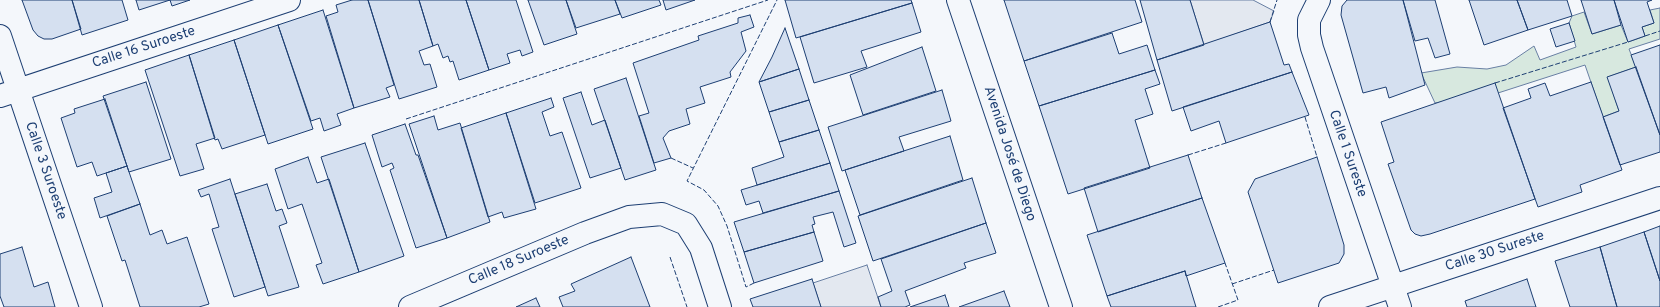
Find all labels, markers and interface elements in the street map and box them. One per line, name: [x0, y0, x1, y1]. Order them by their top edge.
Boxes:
street label: Calle 16 Suroeste: [90, 23, 198, 73]
street label: Avenida José de Diego: [979, 84, 1039, 224]
street label: Calle 1 Sureste: [1324, 108, 1370, 200]
street label: Calle 3 Suroeste: [20, 120, 70, 222]
street label: Calle 30 Sureste: [1443, 228, 1547, 276]
street label: Calle 18 Suroeste: [466, 232, 572, 290]

